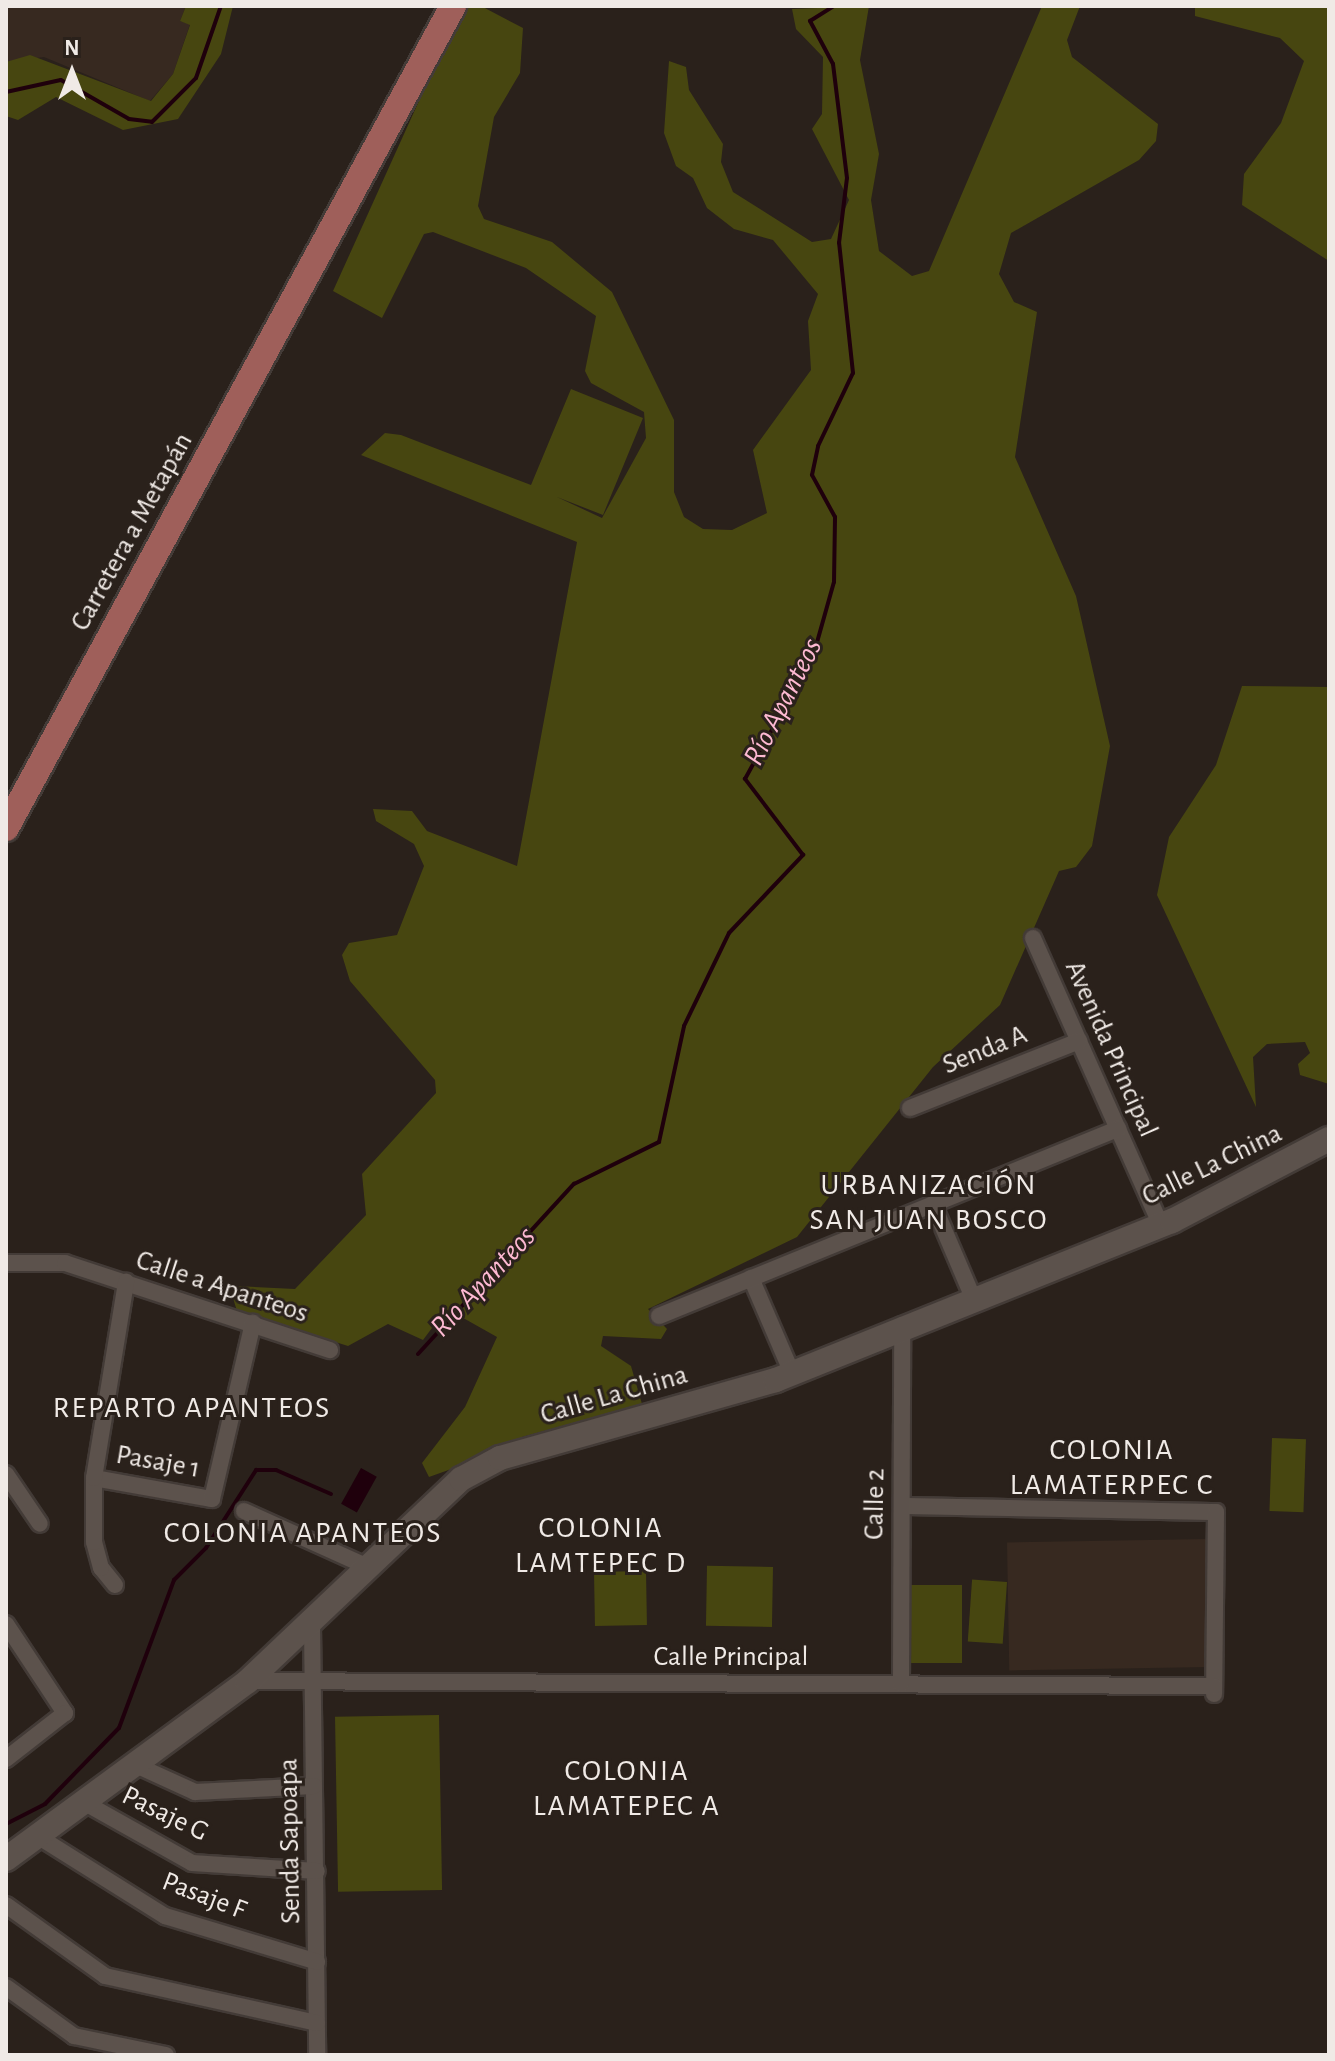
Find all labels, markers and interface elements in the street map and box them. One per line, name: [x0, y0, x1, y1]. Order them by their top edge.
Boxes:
north arrow: [32, 32, 112, 112]
text: N: [64, 37, 80, 59]
street label: Carretera a Metapán: [64, 427, 200, 637]
water label: Río Apanteos: [736, 632, 830, 772]
street label: Avenida Principal: [1057, 956, 1165, 1142]
street label: Senda A: [938, 1018, 1032, 1082]
street label: Calle La China: [1137, 1117, 1287, 1213]
district label: URBANIZACIÓN SAN JUAN BOSCO: [809, 1167, 1049, 1238]
water label: Río Apanteos: [423, 1219, 543, 1345]
street label: Calle a Apanteos: [132, 1243, 312, 1331]
street label: Calle La China: [537, 1358, 691, 1432]
district label: REPARTO APANTEOS: [53, 1390, 331, 1426]
district label: COLONIA LAMATERPEC C: [1010, 1432, 1214, 1502]
street label: Pasaje 1: [113, 1438, 203, 1486]
street label: Calle 2: [858, 1468, 892, 1540]
district label: COLONIA LAMTEPEC D: [515, 1510, 687, 1580]
district label: COLONIA APANTEOS: [164, 1515, 442, 1551]
street label: Calle Principal: [654, 1640, 808, 1674]
district label: COLONIA LAMATEPEC A: [533, 1753, 721, 1824]
street label: Senda Sapoapa: [272, 1758, 308, 1924]
street label: Pasaje G: [116, 1779, 214, 1849]
street label: Pasaje F: [157, 1865, 251, 1927]

